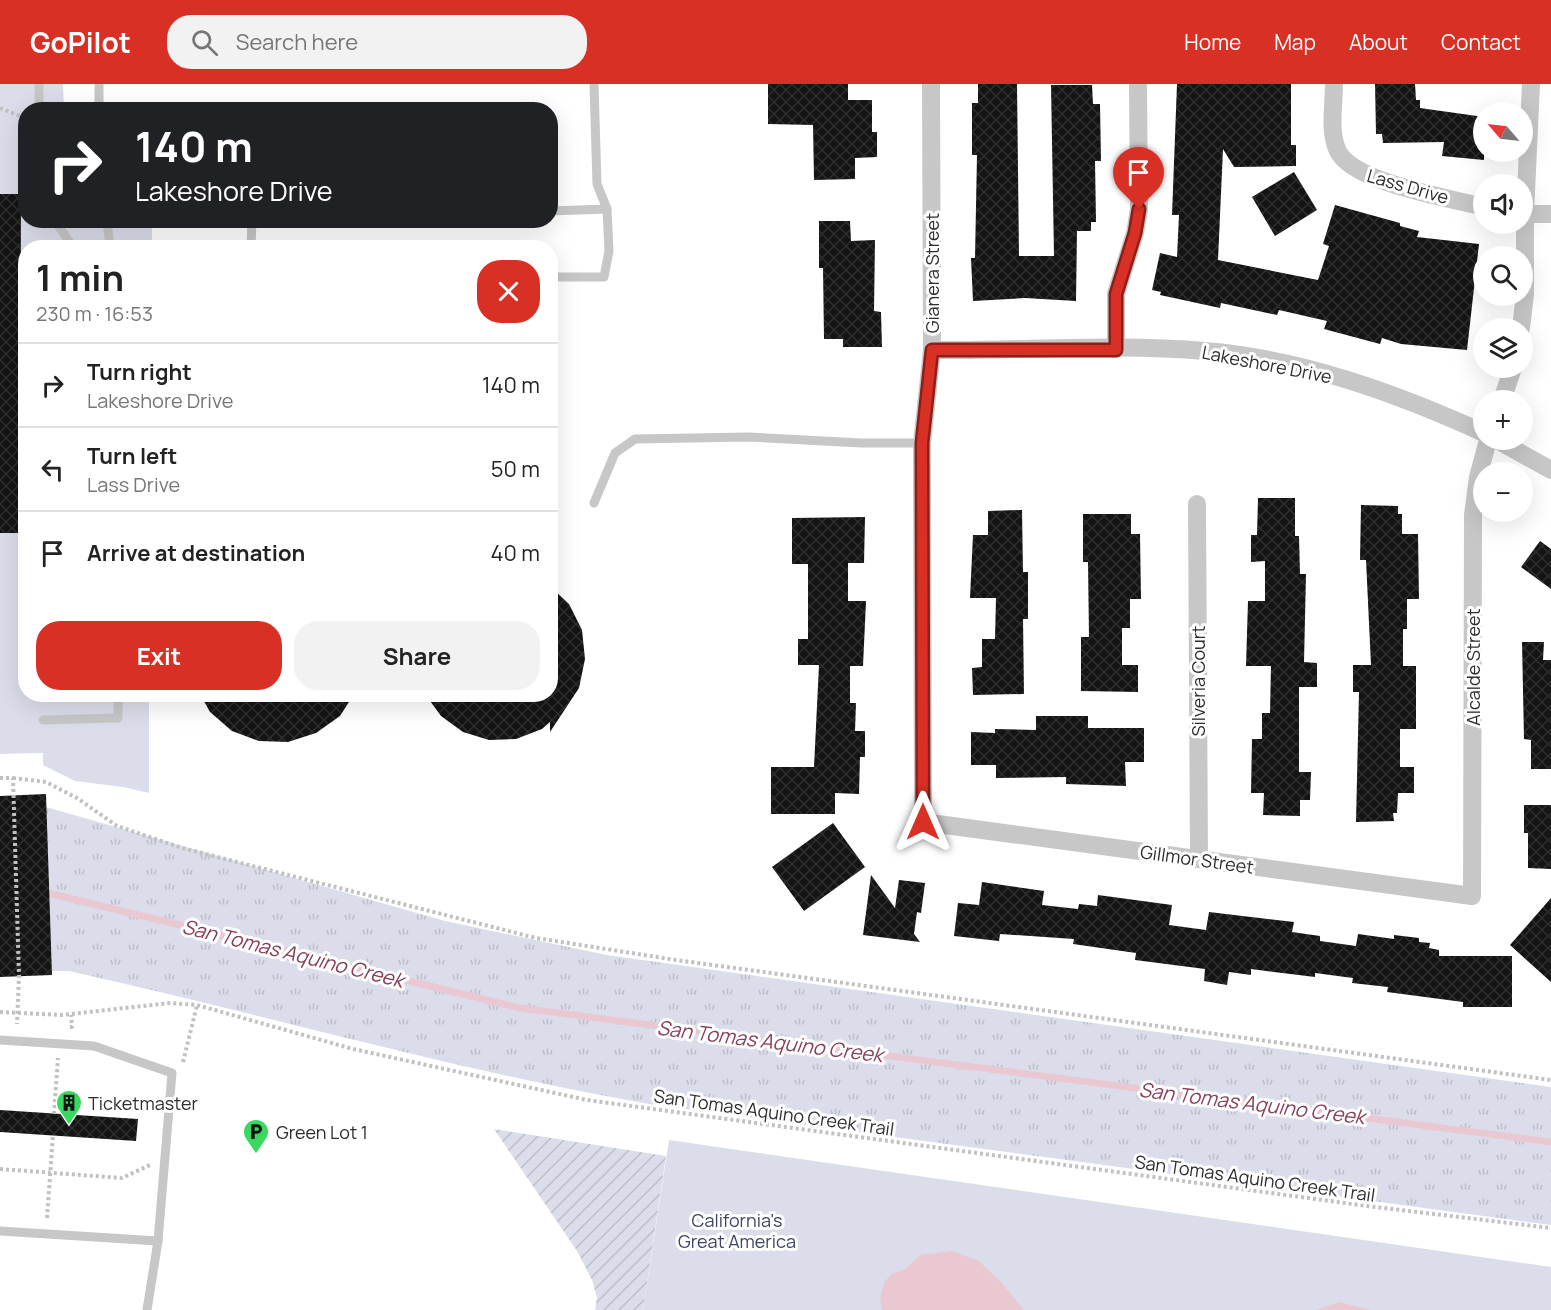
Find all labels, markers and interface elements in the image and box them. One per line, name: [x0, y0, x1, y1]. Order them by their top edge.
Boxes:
search box: [167, 15, 587, 69]
text: GoPilot: [30, 23, 131, 61]
icon: search: [188, 26, 221, 59]
text: Search here: [236, 27, 358, 57]
text: Home: [1184, 28, 1241, 56]
text: Map: [1274, 28, 1316, 56]
text: About: [1349, 28, 1408, 56]
text: Contact: [1441, 28, 1521, 56]
north arrow: [1473, 102, 1533, 162]
map controls: [1473, 102, 1533, 522]
text: 140 m: [135, 117, 253, 175]
icon: right: [36, 126, 114, 204]
pin: [1113, 147, 1164, 209]
icon: arrive: [1122, 156, 1155, 189]
street label: Lass Drive: [1364, 163, 1452, 209]
text: Lakeshore Drive: [135, 172, 333, 209]
button: sound: [1473, 174, 1533, 234]
street label: Gianera Street: [920, 213, 944, 333]
button: search: [1473, 246, 1533, 306]
text: 1 min: [36, 253, 124, 302]
button: close: [477, 260, 540, 323]
text: 230 m · 16:53: [36, 300, 153, 327]
button: layers: [1473, 318, 1533, 378]
street label: Lakeshore Drive: [1200, 340, 1334, 388]
text: Turn right: [87, 357, 192, 387]
icon: right: [36, 369, 69, 402]
text: 140 m: [482, 370, 540, 400]
text: Lakeshore Drive: [87, 387, 233, 414]
button: +: [1473, 390, 1533, 450]
text: Turn left: [87, 441, 177, 471]
icon: left: [36, 453, 69, 486]
text: 50 m: [491, 454, 540, 484]
button: −: [1473, 462, 1533, 522]
text: Lass Drive: [87, 471, 180, 498]
icon: arrive: [36, 537, 69, 570]
text: Arrive at destination: [87, 538, 305, 568]
text: 40 m: [491, 538, 540, 568]
street label: Alcalde Street: [1461, 608, 1485, 726]
button: Exit: [36, 621, 282, 690]
button: Share: [294, 621, 540, 690]
street label: Silveria Court: [1186, 625, 1210, 737]
position arrow: [891, 790, 955, 854]
street label: Gillmor Street: [1139, 839, 1255, 879]
water label: San Tomas Aquino Creek: [179, 912, 410, 994]
water label: San Tomas Aquino Creek: [656, 1014, 888, 1069]
water label: San Tomas Aquino Creek: [1138, 1076, 1370, 1131]
street label: San Tomas Aquino Creek Trail: [652, 1083, 896, 1141]
building icon: Ticketmaster: [54, 1088, 84, 1126]
place label: Ticketmaster: [88, 1091, 198, 1115]
parking icon: Green Lot 1: [241, 1117, 271, 1155]
place label: Green Lot 1: [276, 1120, 368, 1144]
street label: San Tomas Aquino Creek Trail: [1133, 1149, 1377, 1207]
park label: California's Great America: [678, 1208, 796, 1253]

